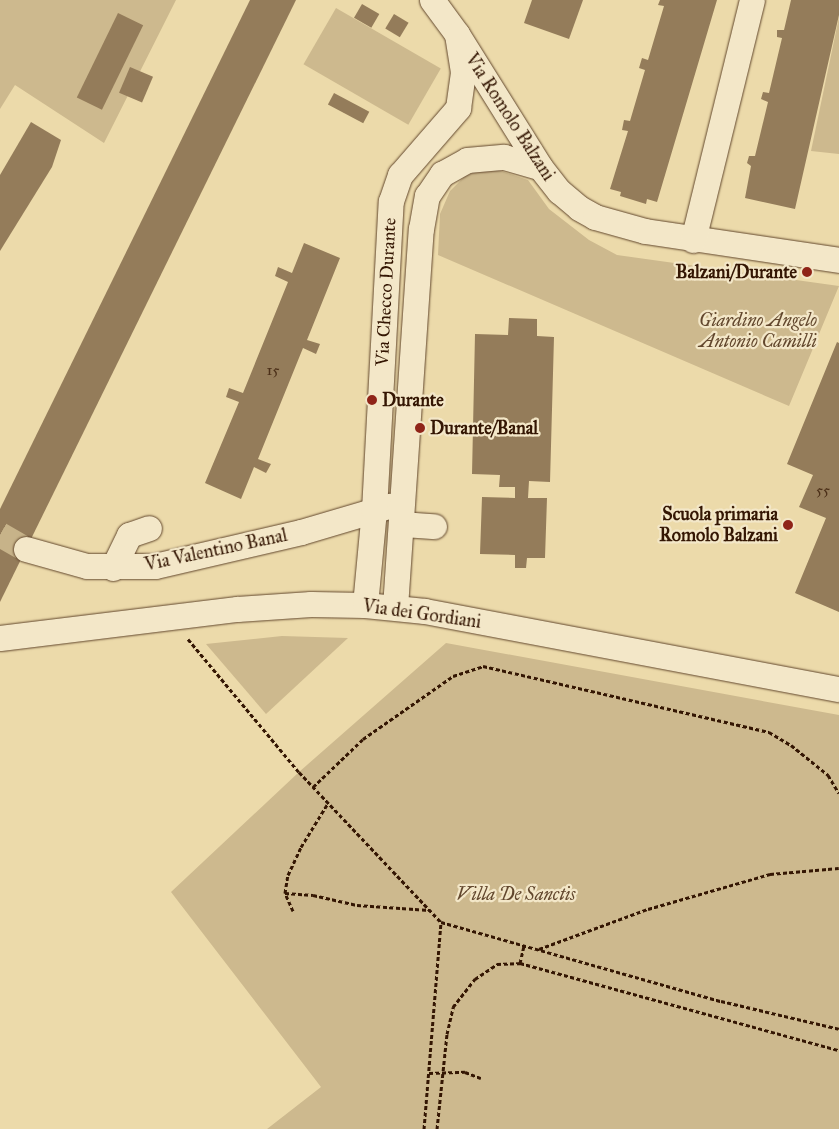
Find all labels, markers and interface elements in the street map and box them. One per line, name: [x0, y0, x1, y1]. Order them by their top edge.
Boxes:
street label: Via Romolo Balzani: [461, 49, 559, 185]
street label: Via Checco Durante: [371, 217, 401, 367]
place label: Balzani/Durante: [676, 261, 797, 283]
marker: Balzani/Durante: [801, 266, 813, 278]
park label: Giardino Angelo Antonio Camilli: [699, 310, 817, 352]
house number: 15: [267, 362, 279, 380]
place label: Durante: [382, 389, 444, 411]
marker: Durante: [366, 394, 378, 406]
place label: Durante/Banal: [430, 417, 538, 439]
marker: Durante/Banal: [414, 422, 426, 434]
house number: 55: [816, 482, 830, 500]
place label: Scuola primaria Romolo Balzani: [659, 504, 778, 546]
marker: Scuola primaria Romolo Balzani: [782, 519, 794, 531]
street label: Via Valentino Banal: [143, 524, 289, 576]
street label: Via dei Gordiani: [361, 595, 483, 633]
park label: Villa De Sanctis: [457, 883, 575, 905]

